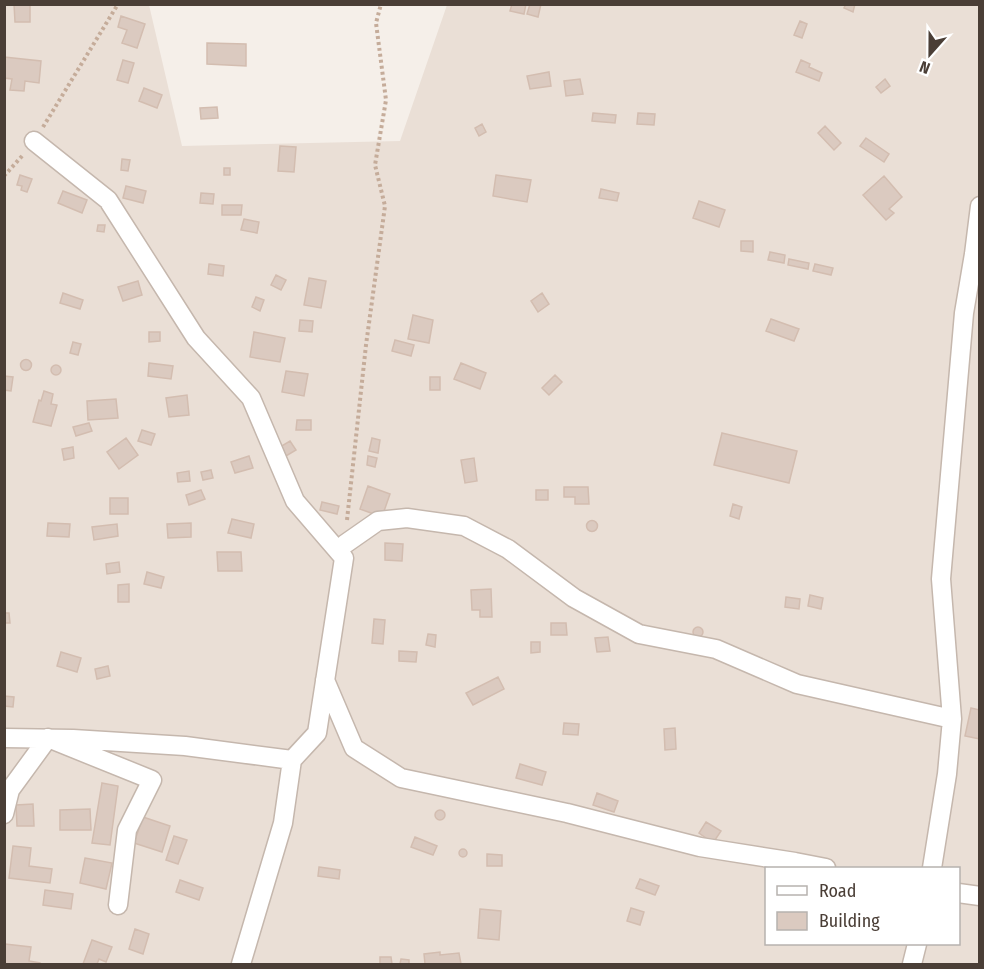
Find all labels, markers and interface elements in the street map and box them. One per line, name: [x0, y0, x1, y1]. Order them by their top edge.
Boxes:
north arrow: [900, 24, 960, 84]
text: N: [917, 57, 933, 78]
legend: [765, 867, 960, 945]
text: Road: [819, 880, 856, 902]
text: Building: [819, 910, 880, 932]

